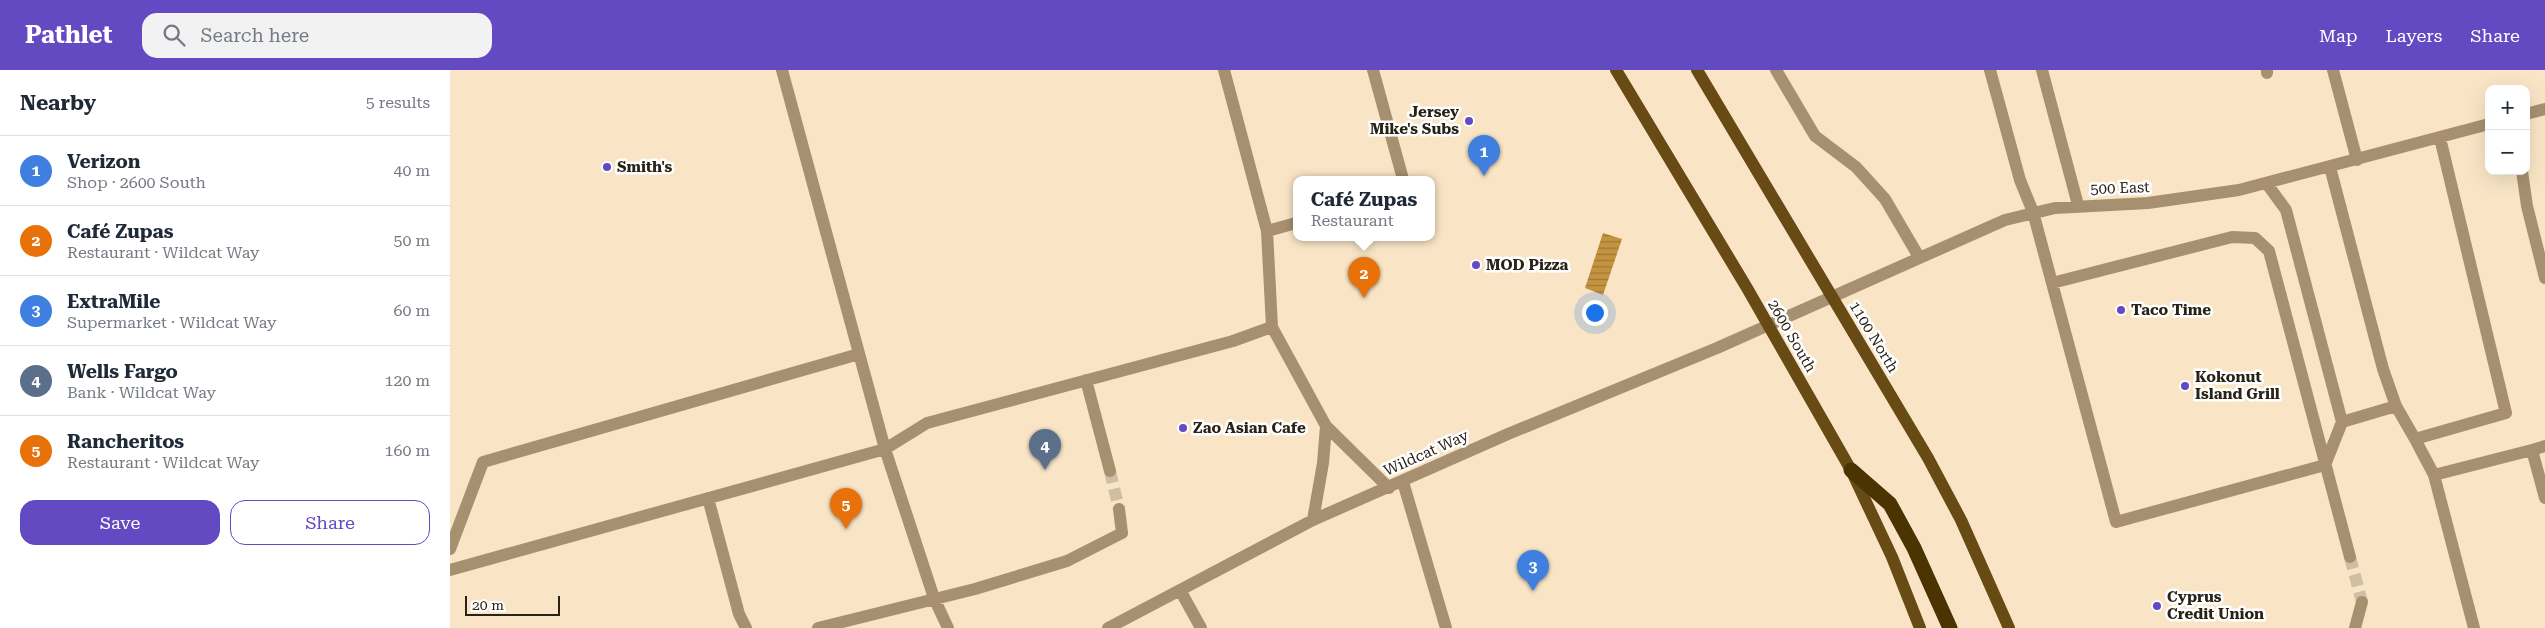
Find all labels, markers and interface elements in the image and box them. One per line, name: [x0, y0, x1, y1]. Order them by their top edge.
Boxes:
search box: [142, 13, 492, 58]
text: Pathlet: [25, 21, 112, 49]
icon: search: [160, 21, 188, 49]
text: Search here: [200, 24, 309, 47]
text: Map: [2319, 25, 2358, 46]
text: Layers: [2386, 25, 2442, 46]
text: Share: [2470, 25, 2520, 46]
map controls: [2485, 85, 2530, 175]
button: +: [2485, 85, 2530, 130]
text: Nearby: [20, 91, 96, 115]
text: 5 results: [366, 93, 430, 112]
place label: Jersey Mike's Subs: [1370, 103, 1459, 138]
marker: Jersey Mike's Subs: [1463, 115, 1475, 127]
button: −: [2485, 130, 2530, 175]
pin: 1: [1468, 135, 1500, 176]
text: Verizon: [67, 150, 140, 173]
place label: Smith's: [617, 158, 672, 176]
text: 1: [32, 161, 40, 180]
text: 40 m: [393, 161, 430, 180]
marker: Smith's: [601, 161, 613, 173]
text: Shop · 2600 South: [67, 173, 206, 192]
popup: [1293, 176, 1435, 241]
street label: 500 East: [2090, 178, 2150, 198]
text: Café Zupas: [1311, 188, 1417, 211]
text: Restaurant: [1311, 211, 1394, 230]
text: Café Zupas: [67, 220, 174, 243]
text: 2: [32, 231, 40, 250]
text: 50 m: [393, 231, 430, 250]
text: Restaurant · Wildcat Way: [67, 243, 260, 262]
place label: MOD Pizza: [1486, 256, 1569, 274]
pin: 2: [1348, 257, 1380, 298]
marker: MOD Pizza: [1470, 259, 1482, 271]
text: ExtraMile: [67, 290, 160, 313]
street label: 2600 South: [1764, 297, 1820, 376]
street label: 1100 North: [1846, 298, 1903, 376]
your location: [1582, 300, 1608, 326]
text: 3: [32, 301, 40, 320]
text: 60 m: [393, 301, 430, 320]
place label: Taco Time: [2131, 301, 2211, 319]
marker: Taco Time: [2115, 304, 2127, 316]
text: Supermarket · Wildcat Way: [67, 313, 276, 332]
text: Wells Fargo: [67, 360, 178, 383]
place label: Kokonut Island Grill: [2195, 368, 2280, 403]
text: 4: [32, 371, 40, 390]
text: 120 m: [384, 371, 430, 390]
marker: Kokonut Island Grill: [2179, 380, 2191, 392]
text: Bank · Wildcat Way: [67, 383, 216, 402]
place label: Zao Asian Cafe: [1193, 419, 1306, 437]
marker: Zao Asian Cafe: [1177, 422, 1189, 434]
street label: Wildcat Way: [1381, 426, 1471, 480]
pin: 4: [1029, 429, 1061, 470]
text: Rancheritos: [67, 430, 184, 453]
text: 5: [32, 441, 40, 460]
text: 160 m: [384, 441, 430, 460]
text: Restaurant · Wildcat Way: [67, 453, 260, 472]
pin: 5: [830, 488, 862, 529]
button: Save: [20, 500, 220, 545]
button: Share: [230, 500, 430, 545]
pin: 3: [1517, 550, 1549, 591]
place label: Cyprus Credit Union: [2167, 588, 2264, 623]
scale bar: [465, 593, 560, 616]
text: 20 m: [472, 597, 504, 613]
marker: Cyprus Credit Union: [2151, 600, 2163, 612]

